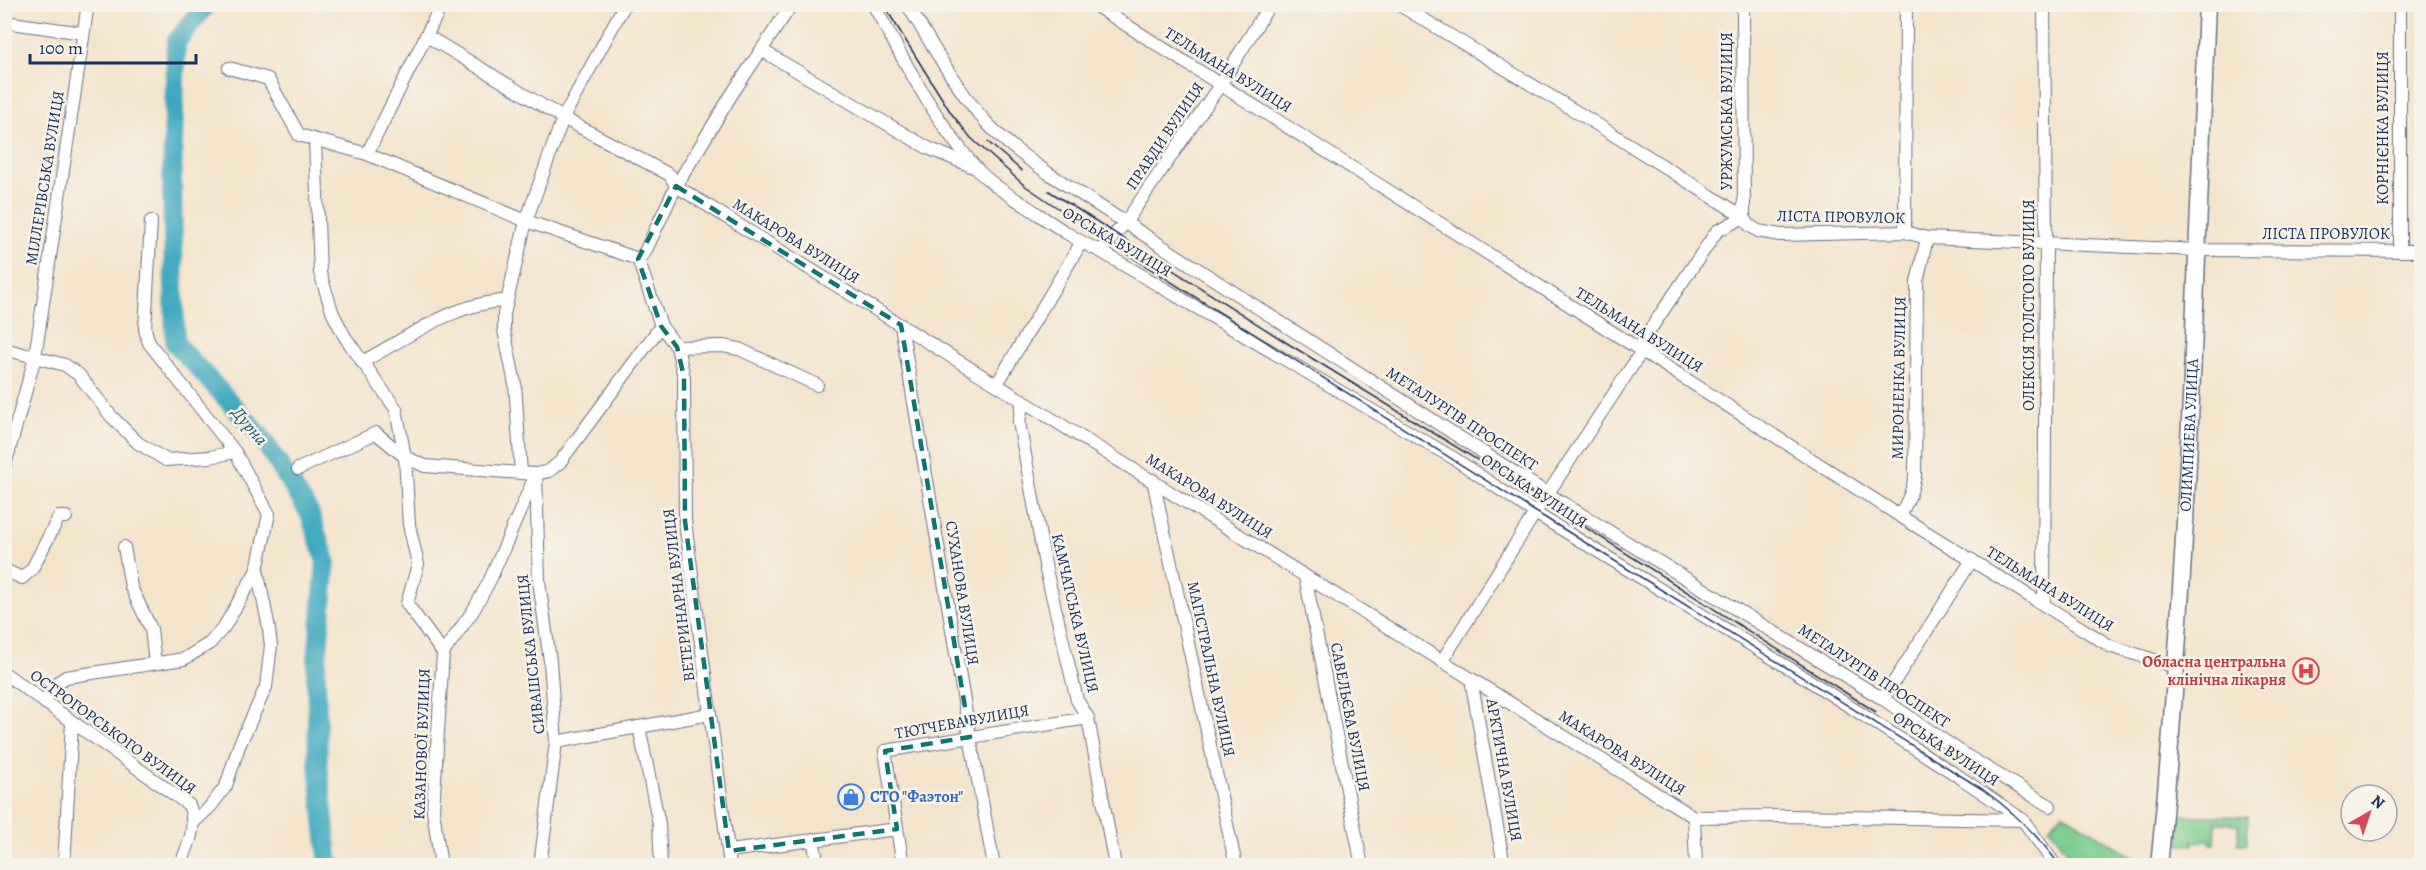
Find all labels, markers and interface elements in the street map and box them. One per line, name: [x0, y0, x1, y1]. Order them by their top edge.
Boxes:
street label: ТЕЛЬМАНА ВУЛИЦЯ: [1160, 22, 1296, 118]
scale bar: [30, 27, 196, 65]
street label: УРЖУМСЬКА ВУЛИЦЯ: [1716, 32, 1738, 190]
text: 100 m: [39, 36, 83, 60]
street label: КОРНІЄНКА ВУЛИЦЯ: [2372, 51, 2394, 205]
street label: ПРАВДИ ВУЛИЦЯ: [1121, 77, 1209, 194]
street label: МІЛЛЕРІВСЬКА ВУЛИЦЯ: [20, 89, 70, 267]
street label: МАКАРОВА ВУЛИЦЯ: [728, 193, 864, 289]
street label: ОЛЕКСІЯ ТОЛСТОГО ВУЛИЦЯ: [2018, 199, 2040, 411]
street label: ОРСЬКА ВУЛИЦЯ: [1058, 202, 1176, 282]
street label: ЛІСТА ПРОВУЛОК: [1777, 205, 1906, 229]
street label: ЛІСТА ПРОВУЛОК: [2262, 223, 2391, 245]
street label: ТЕЛЬМАНА ВУЛИЦЯ: [1571, 282, 1707, 378]
street label: МИРОНЕНКА ВУЛИЦЯ: [1887, 296, 1911, 460]
street label: ОЛИМПИЕВА УЛИЦА: [2175, 357, 2204, 512]
street label: МЕТАЛУРГІВ ПРОСПЕКТ: [1382, 362, 1542, 477]
water label: Дурна: [225, 400, 273, 451]
street label: МАКАРОВА ВУЛИЦЯ: [1141, 448, 1277, 544]
street label: ОРСЬКА ВУЛИЦЯ: [1476, 448, 1592, 534]
street label: ВЕТЕРИНАРНА ВУЛИЦЯ: [657, 507, 701, 683]
street label: СУХАНОВА ВУЛИЦЯ: [940, 519, 984, 667]
street label: КАМЧАТСЬКА ВУЛИЦЯ: [1046, 531, 1104, 695]
street label: ТЕЛЬМАНА ВУЛИЦЯ: [1982, 541, 2118, 637]
street label: СИВАШСЬКА ВУЛИЦЯ: [512, 573, 550, 735]
street label: МАГІСТРАЛЬНА ВУЛИЦЯ: [1182, 579, 1240, 759]
street label: МЕТАЛУРГІВ ПРОСПЕКТ: [1794, 619, 1954, 734]
street label: САВЕЛЬЄВА ВУЛИЦЯ: [1325, 641, 1375, 794]
place label: Обласна центральна клінічна лікарня: [2142, 651, 2286, 691]
hospital icon: Обласна центральна клінічна лікарня: [2291, 656, 2321, 686]
street label: ОСТРОГОРСЬКОГО ВУЛИЦЯ: [26, 664, 201, 800]
street label: КАЗАНОВОЇ ВУЛИЦЯ: [408, 668, 436, 820]
street label: АРКТИЧНА ВУЛИЦЯ: [1480, 696, 1527, 843]
street label: ТЮТЧЕВА ВУЛИЦЯ: [893, 699, 1031, 745]
street label: МАКАРОВА ВУЛИЦЯ: [1554, 705, 1690, 801]
street label: ОРСЬКА ВУЛИЦЯ: [1888, 706, 2004, 792]
shop icon: СТО "Фаэтон": [836, 782, 866, 812]
north arrow: [2339, 783, 2399, 843]
place label: СТО "Фаэтон": [870, 786, 963, 808]
text: N: [2366, 790, 2390, 815]

